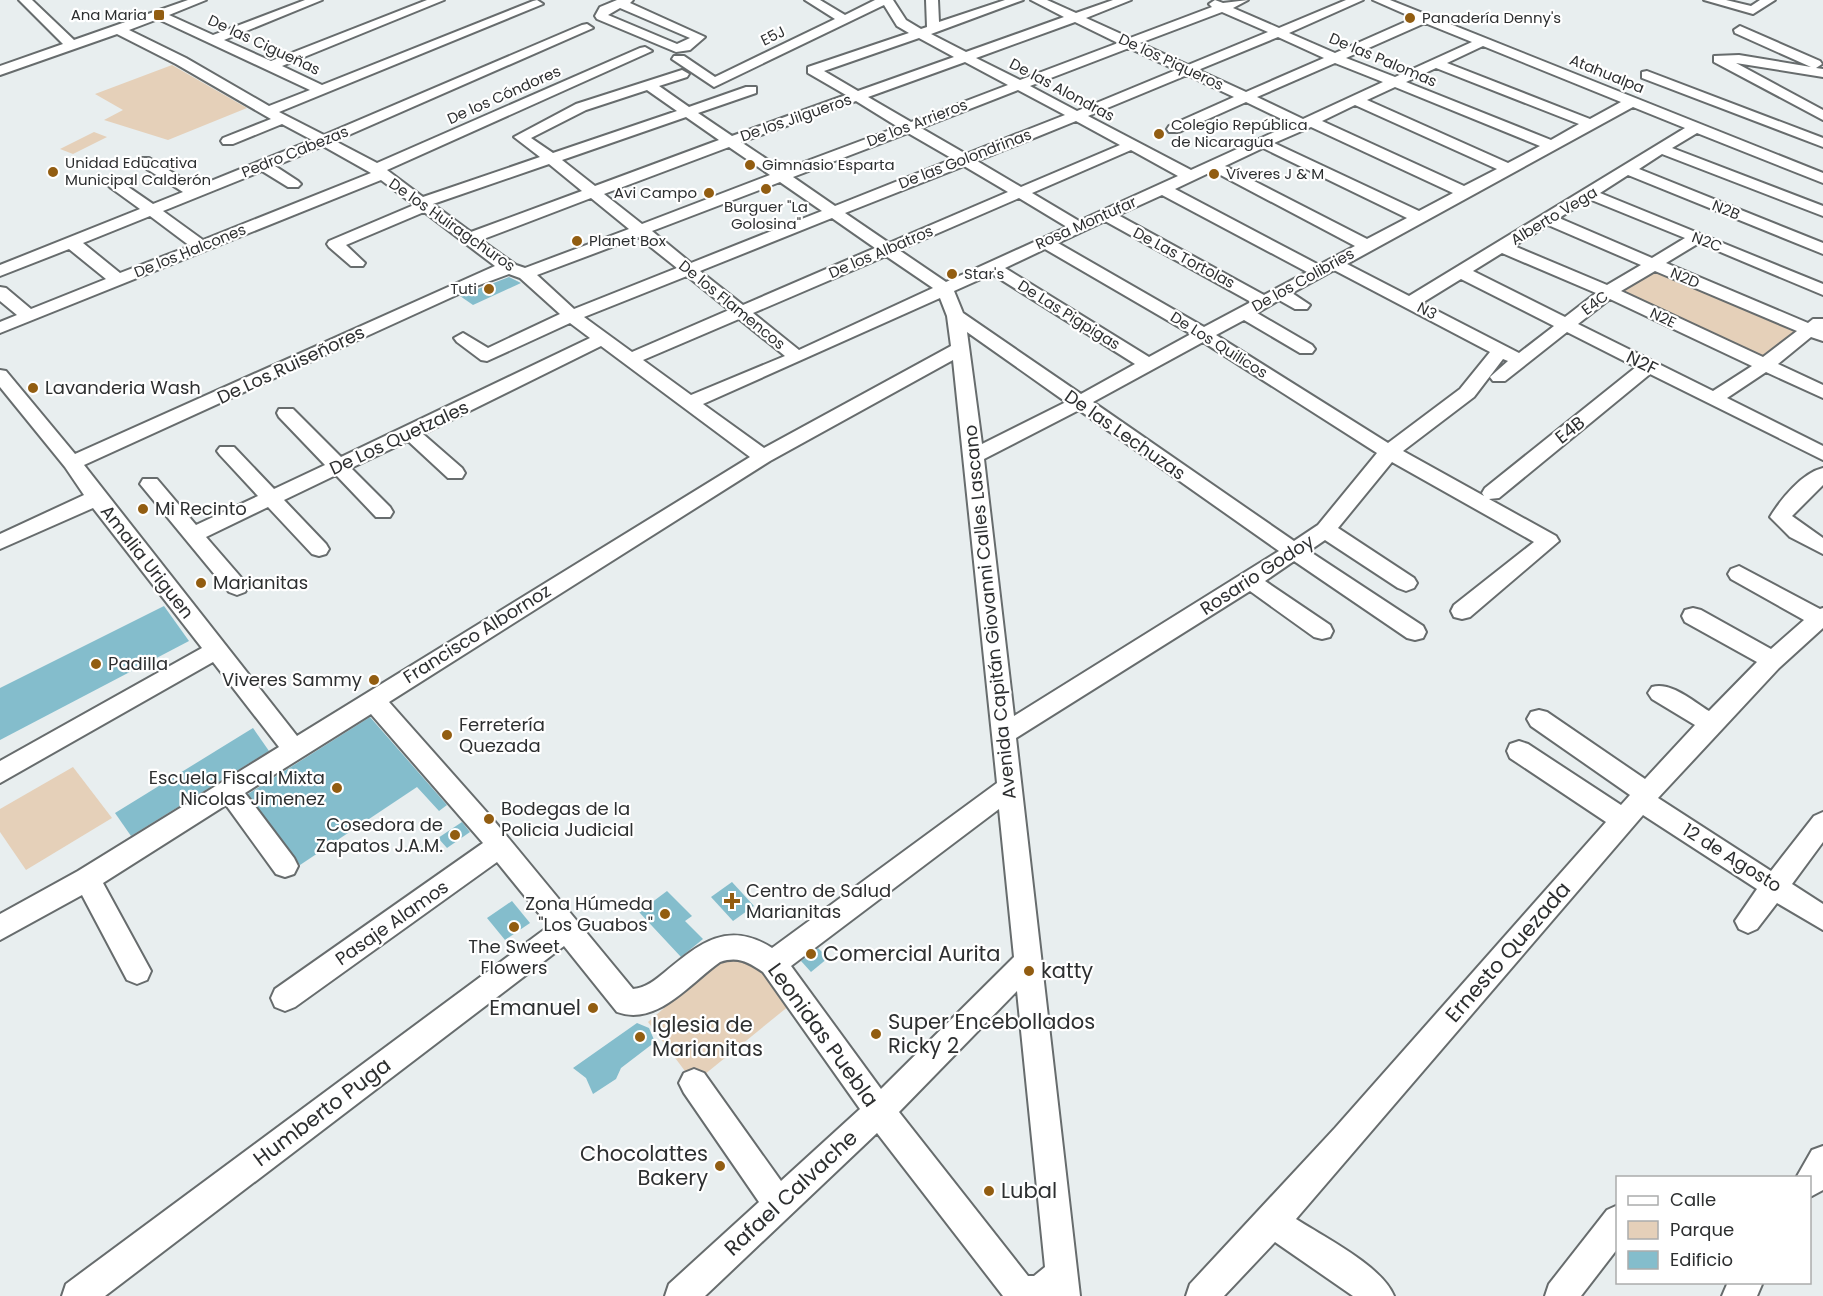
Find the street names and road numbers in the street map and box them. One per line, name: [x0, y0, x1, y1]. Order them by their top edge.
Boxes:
street label: De las Cigueñas: [205, 9, 324, 80]
street label: E5J: [757, 21, 789, 50]
street label: De las Palomas: [1326, 27, 1440, 92]
street label: De los Piqueros: [1115, 28, 1227, 95]
street label: Atahualpa: [1567, 49, 1648, 98]
street label: De las Alondras: [1006, 53, 1119, 126]
street label: De los Cóndores: [444, 60, 564, 129]
street label: De los Jilgueros: [737, 89, 854, 146]
street label: De los Arrieros: [863, 94, 970, 151]
street label: Pedro Cabezas: [238, 121, 351, 182]
street label: De las Golondrinas: [895, 123, 1034, 194]
street label: De los Huiragchuros: [385, 173, 520, 276]
street label: Alberto Vega: [1506, 181, 1601, 250]
street label: Rosa Montufar: [1032, 191, 1140, 254]
street label: N2B: [1709, 194, 1743, 225]
street label: De los Halcones: [131, 219, 249, 283]
street label: De los Albatros: [825, 220, 936, 283]
street label: De Las Tortolas: [1130, 222, 1239, 293]
street label: N2C: [1689, 226, 1725, 257]
street label: De los Colibries: [1248, 243, 1358, 316]
street label: De los Flamencos: [675, 255, 790, 354]
street label: N2D: [1667, 262, 1703, 293]
street label: De Las Pigpigas: [1014, 275, 1125, 355]
street label: E4C: [1577, 286, 1612, 320]
street label: N3: [1414, 297, 1441, 324]
street label: N2E: [1647, 302, 1680, 333]
street label: De Los Quilicos: [1167, 306, 1272, 383]
street label: De Los Ruiseñores: [213, 319, 369, 410]
street label: N2F: [1622, 344, 1662, 381]
street label: De las Lechuzas: [1060, 384, 1191, 486]
street label: De Los Quetzales: [325, 394, 472, 481]
street label: E4B: [1550, 410, 1590, 449]
street label: Avenida Capitán Giovanni Calles Lascano: [957, 424, 1022, 801]
street label: Amalia Uriguen: [95, 499, 200, 624]
street label: Rosario Godoy: [1195, 528, 1318, 621]
street label: Francisco Albornoz: [398, 578, 555, 689]
street label: 12 de Agosto: [1678, 817, 1787, 898]
street label: Pasaje Alamos: [330, 874, 453, 971]
street label: Ernesto Quezada: [1438, 875, 1577, 1028]
street label: Leonidas Puebla: [761, 957, 885, 1113]
street label: Humberto Puga: [247, 1050, 396, 1173]
street label: Rafael Calvache: [718, 1123, 864, 1262]

